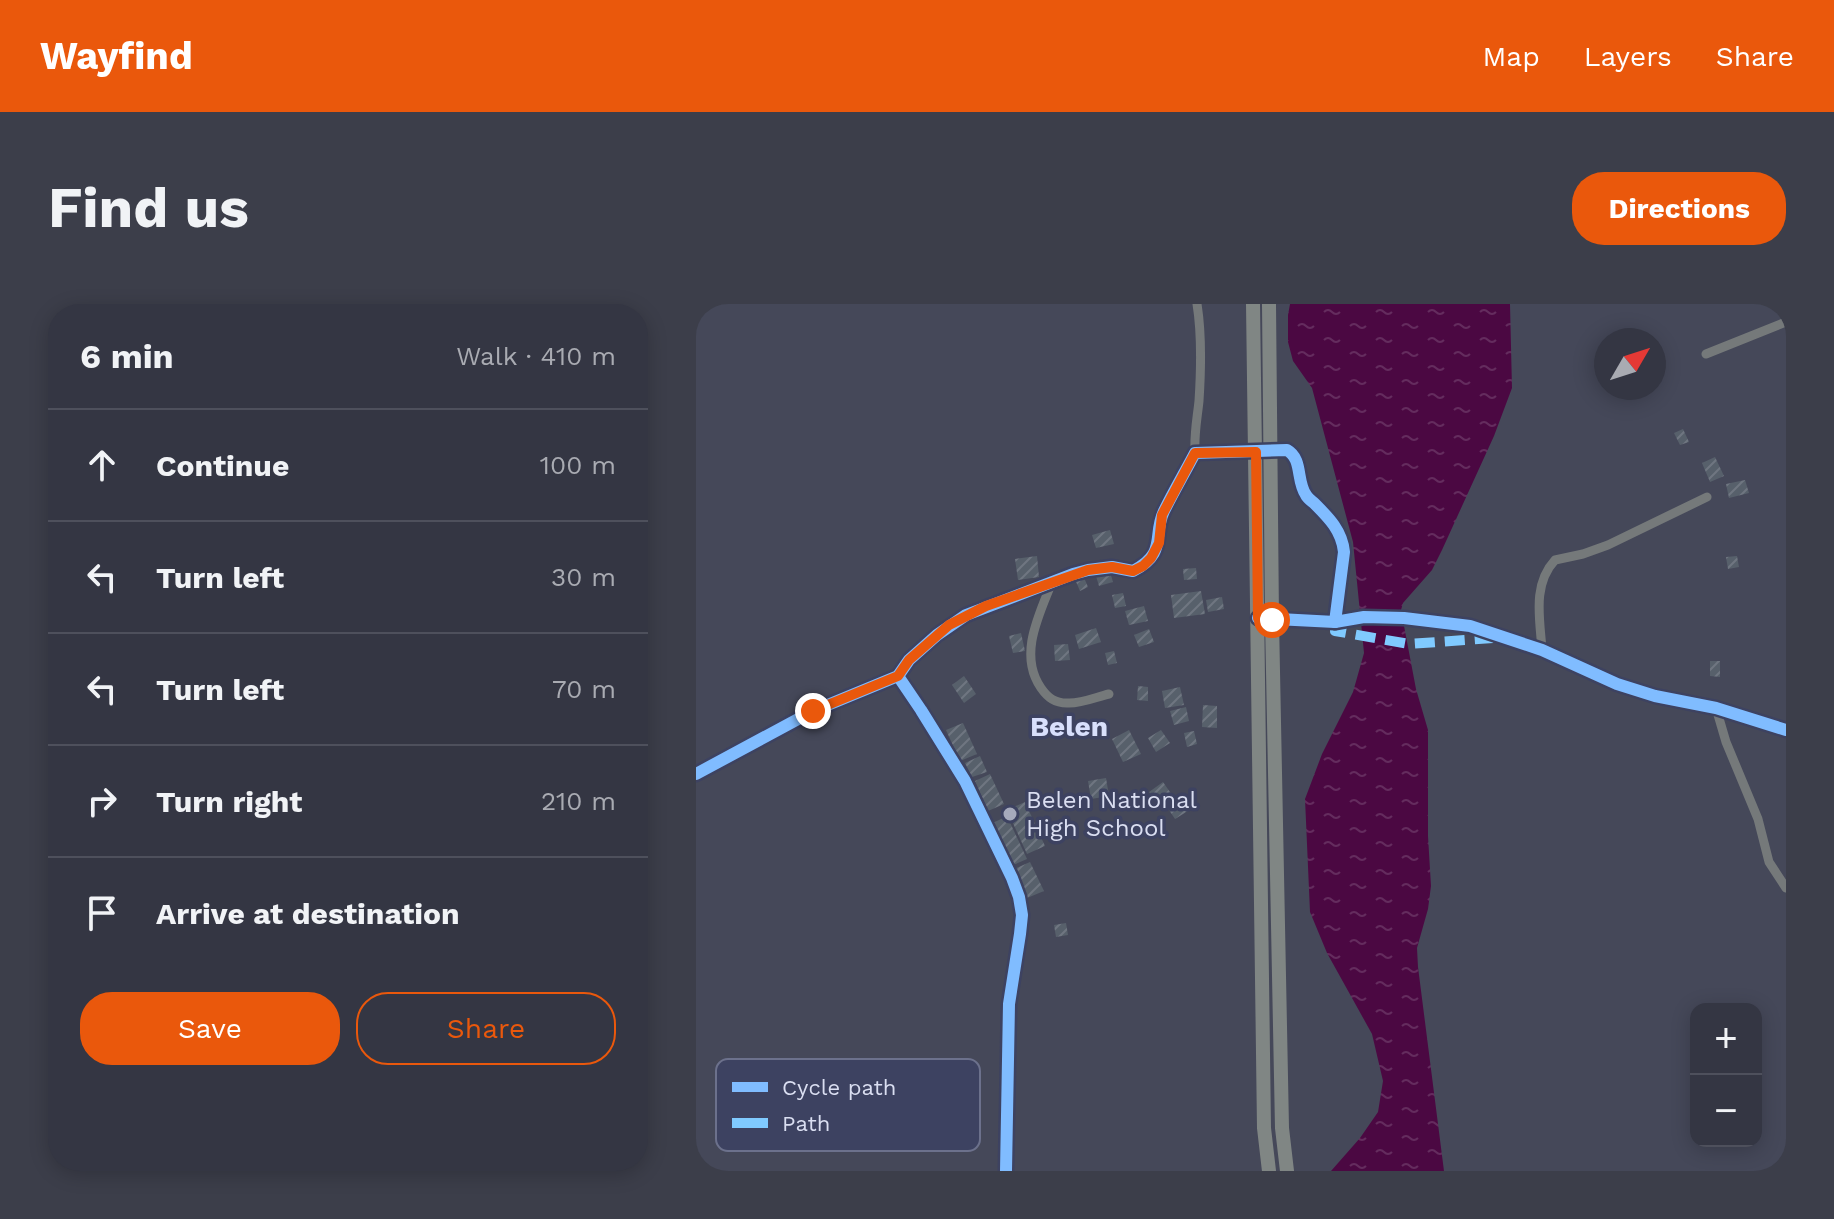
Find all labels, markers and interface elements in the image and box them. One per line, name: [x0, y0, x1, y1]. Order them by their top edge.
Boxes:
text: Wayfind: [40, 34, 193, 78]
text: Map: [1483, 40, 1540, 73]
text: Layers: [1584, 40, 1672, 73]
text: Share: [1716, 40, 1794, 73]
button: Directions: [1572, 172, 1786, 245]
text: Find us: [48, 175, 249, 241]
north arrow: [1594, 328, 1666, 400]
text: 6 min: [80, 336, 174, 376]
text: Walk · 410 m: [456, 341, 616, 371]
icon: ahead: [80, 443, 124, 487]
text: Continue: [156, 448, 289, 483]
text: 100 m: [540, 450, 616, 480]
icon: left: [80, 555, 124, 599]
text: Turn left: [156, 560, 284, 595]
text: 30 m: [551, 562, 616, 592]
route start: [1254, 602, 1290, 638]
icon: left: [80, 667, 124, 711]
text: Turn left: [156, 672, 284, 707]
text: 70 m: [552, 674, 616, 704]
route end: [795, 693, 831, 729]
district label: Belen: [1030, 710, 1108, 743]
icon: right: [80, 779, 124, 823]
text: Turn right: [156, 784, 302, 819]
text: 210 m: [541, 786, 616, 816]
place label: Belen National High School: [1026, 786, 1198, 842]
marker: Belen National High School: [1001, 805, 1019, 823]
icon: arrive: [80, 891, 124, 935]
text: Arrive at destination: [156, 896, 460, 931]
button: Save: [80, 992, 340, 1065]
button: Share: [356, 992, 616, 1065]
map controls: [1690, 1003, 1762, 1147]
button: +: [1690, 1003, 1762, 1075]
legend: [716, 1059, 980, 1151]
text: Cycle path: [782, 1075, 896, 1100]
button: −: [1690, 1075, 1762, 1147]
text: Path: [782, 1111, 830, 1136]

